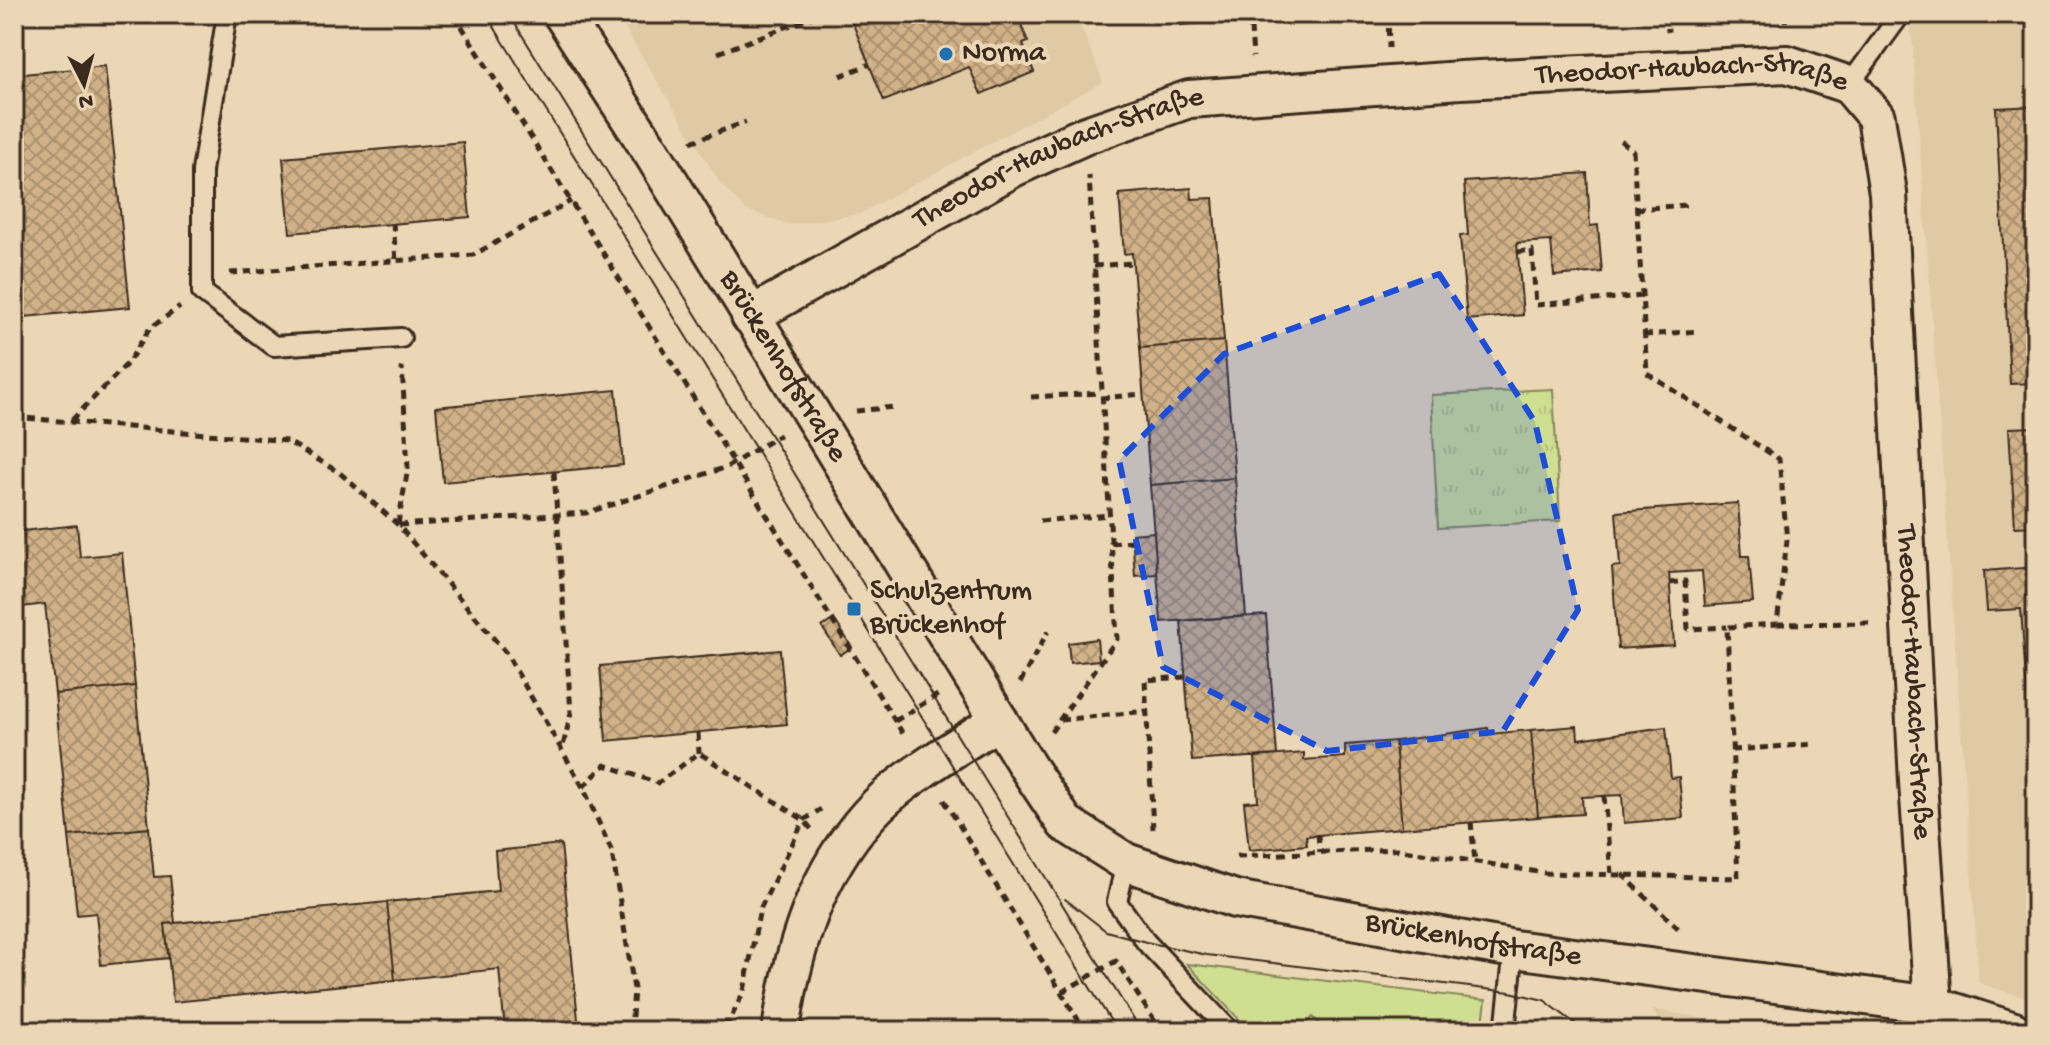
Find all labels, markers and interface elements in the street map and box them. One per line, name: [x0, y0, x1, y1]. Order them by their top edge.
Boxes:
place label: Norma: [962, 37, 1047, 72]
north arrow: [44, 44, 124, 124]
marker: Norma: [937, 45, 955, 63]
street label: Theodor-Haubach-Straße: [1533, 46, 1853, 101]
street label: Theodor-Haubach-Straße: [906, 80, 1205, 239]
text: N: [77, 86, 94, 114]
street label: Brückenhofstraße: [710, 263, 855, 469]
street label: Theodor-Haubach-Straße: [1887, 522, 1939, 841]
place label: Schulzentrum Brückenhof: [869, 575, 1032, 644]
marker: Schulzentrum Brückenhof: [845, 600, 863, 618]
street label: Brückenhofstraße: [1361, 905, 1584, 975]

